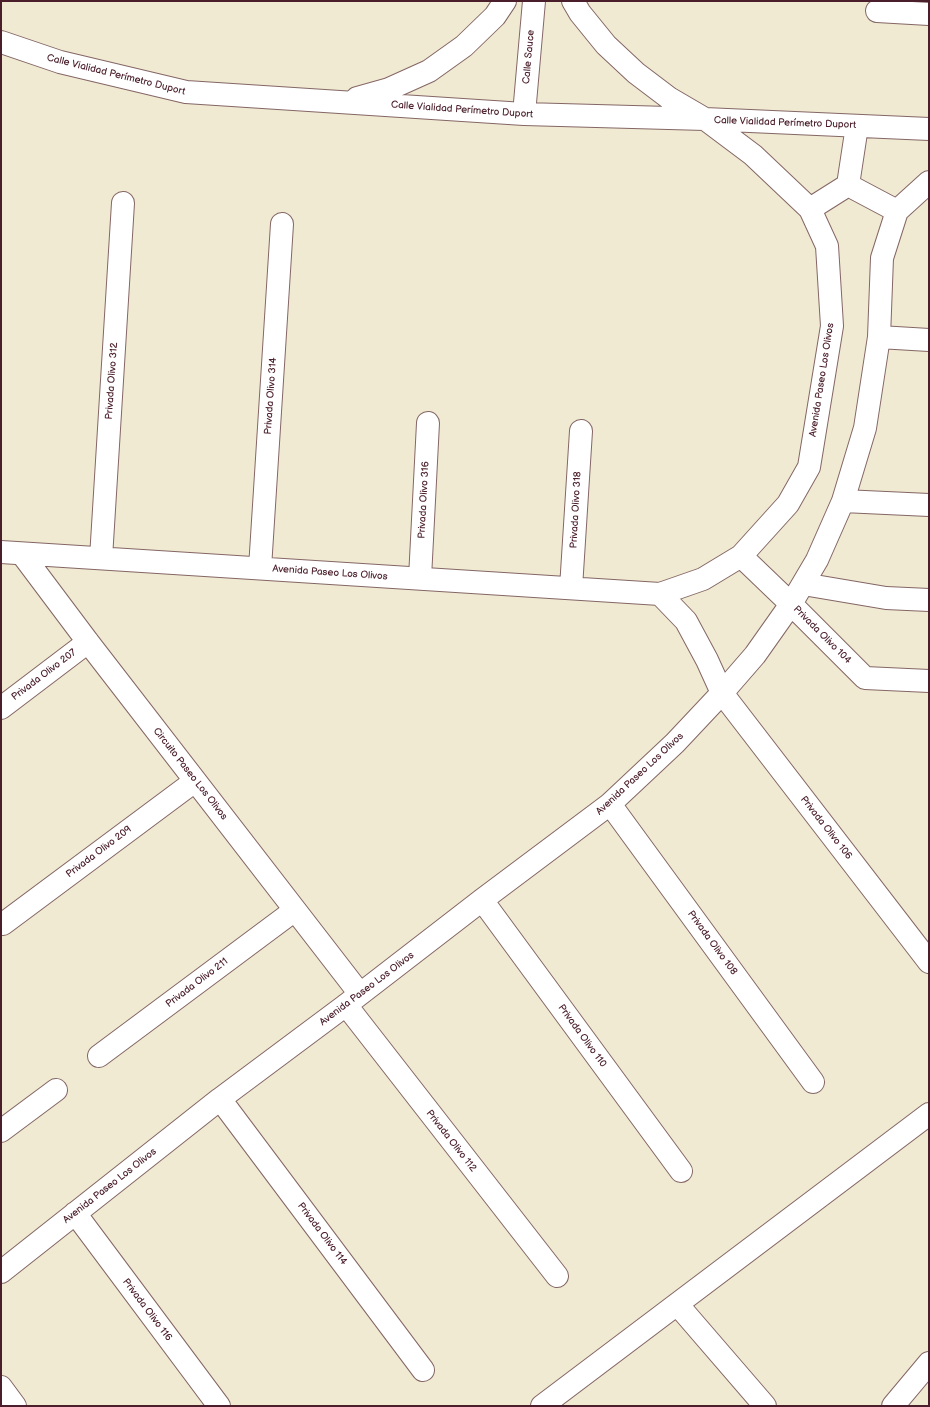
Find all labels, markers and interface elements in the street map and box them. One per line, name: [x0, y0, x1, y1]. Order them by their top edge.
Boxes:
street label: Calle Sauce: [521, 29, 537, 85]
street label: Calle Vialidad Perímetro Duport: [45, 52, 187, 98]
street label: Calle Vialidad Perímetro Duport: [391, 99, 533, 121]
street label: Calle Vialidad Perímetro Duport: [714, 115, 856, 131]
street label: Avenida Paseo Los Olivos: [807, 322, 837, 438]
street label: Privada Olivo 312: [103, 342, 121, 420]
street label: Privada Olivo 314: [262, 357, 280, 435]
street label: Privada Olivo 316: [416, 461, 432, 539]
street label: Privada Olivo 318: [568, 471, 584, 549]
street label: Avenida Paseo Los Olivos: [272, 563, 388, 583]
street label: Privada Olivo 104: [791, 604, 853, 666]
street label: Privada Olivo 207: [9, 647, 79, 703]
street label: Circuito Paseo Los Olivos: [150, 725, 230, 823]
street label: Avenida Paseo Los Olivos: [594, 730, 686, 818]
street label: Privada Olivo 106: [798, 794, 854, 862]
street label: Privada Olivo 209: [64, 823, 134, 881]
street label: Privada Olivo 108: [685, 908, 739, 978]
street label: Avenida Paseo Los Olivos: [317, 950, 417, 1028]
street label: Privada Olivo 211: [164, 956, 230, 1010]
street label: Privada Olivo 110: [555, 1002, 609, 1070]
street label: Privada Olivo 112: [423, 1108, 479, 1174]
street label: Avenida Paseo Los Olivos: [61, 1146, 159, 1226]
street label: Privada Olivo 114: [295, 1200, 349, 1268]
street label: Privada Olivo 116: [120, 1276, 174, 1344]

